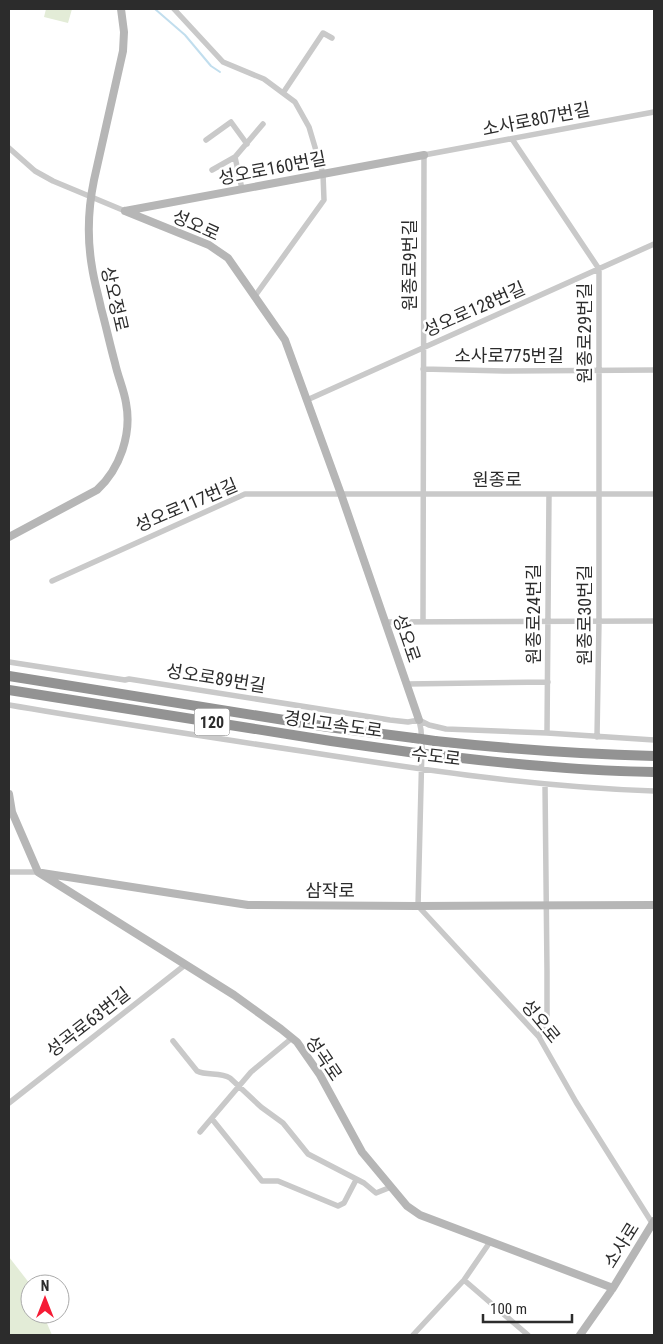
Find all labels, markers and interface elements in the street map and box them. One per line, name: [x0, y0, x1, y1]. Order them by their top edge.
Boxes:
street label: 소사로807번길: [480, 98, 592, 140]
street label: 성오로160번길: [216, 147, 328, 189]
street label: 성오로: [169, 205, 223, 245]
street label: 원종로9번길: [399, 219, 420, 311]
street label: 상오정로: [97, 264, 133, 334]
street label: 성오로128번길: [420, 277, 528, 341]
street label: 원종로29번길: [574, 283, 595, 383]
street label: 소사로775번길: [454, 345, 564, 366]
street label: 원종로: [472, 469, 522, 490]
street label: 성오로117번길: [132, 474, 240, 536]
street label: 원종로24번길: [523, 564, 544, 664]
street label: 원종로30번길: [574, 565, 595, 665]
street label: 성오로: [389, 611, 425, 665]
street label: 성오로89번길: [165, 660, 267, 696]
street label: 경인고속도로: [282, 707, 384, 741]
road number: 120: [194, 709, 230, 736]
street label: 수도로: [410, 743, 462, 769]
street label: 삼작로: [305, 880, 355, 901]
street label: 성곡로63번길: [42, 983, 134, 1061]
street label: 성오로: [517, 995, 565, 1047]
street label: 성곡로: [301, 1032, 347, 1084]
street label: 소사로: [599, 1218, 643, 1272]
north arrow: [20, 1274, 70, 1324]
text: N: [41, 1278, 49, 1294]
scale bar: [483, 1292, 572, 1324]
text: 100 m: [490, 1300, 527, 1318]

